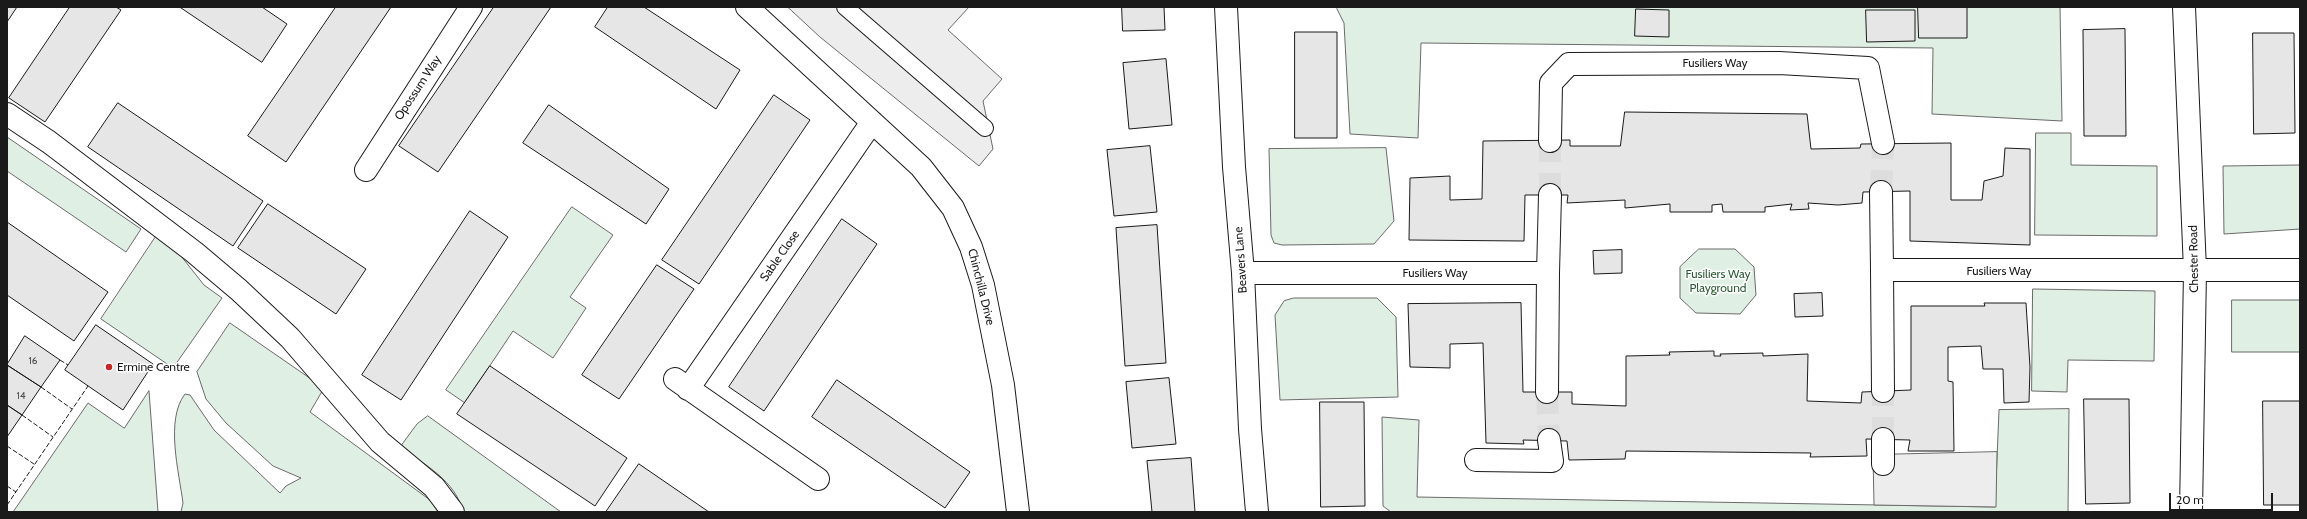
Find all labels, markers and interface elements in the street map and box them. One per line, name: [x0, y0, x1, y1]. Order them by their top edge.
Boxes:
street label: Opossum Way: [392, 53, 444, 123]
street label: Fusiliers Way: [1682, 56, 1748, 70]
street label: Chester Road: [2186, 225, 2202, 293]
street label: Beavers Lane: [1231, 226, 1251, 294]
street label: Sable Close: [757, 228, 803, 284]
street label: Chinchilla Drive: [964, 247, 998, 327]
street label: Fusiliers Way: [1966, 264, 2032, 278]
street label: Fusiliers Way: [1402, 266, 1468, 280]
park label: Fusiliers Way Playground: [1685, 267, 1751, 295]
house number: 16: [29, 355, 37, 367]
place label: Ermine Centre: [117, 360, 190, 374]
marker: Ermine Centre: [104, 362, 114, 372]
house number: 14: [16, 390, 26, 402]
scale bar: [2171, 485, 2275, 511]
text: 20 m: [2176, 492, 2204, 507]

